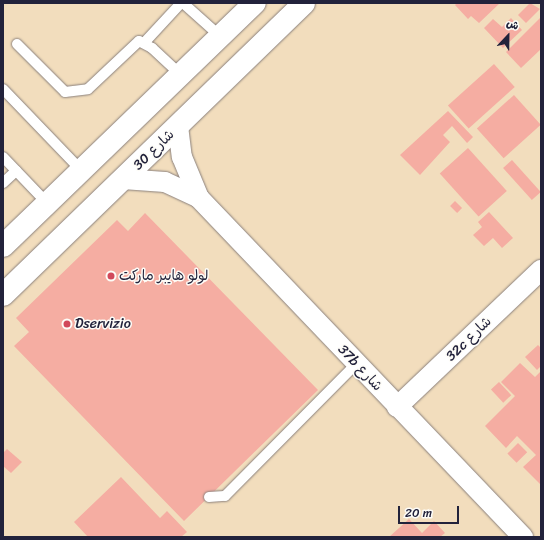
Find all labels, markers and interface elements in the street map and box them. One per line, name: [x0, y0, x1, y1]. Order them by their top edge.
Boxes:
text: ش: [504, 13, 522, 35]
north arrow: [488, 16, 528, 56]
street label: شارع 30: [130, 126, 178, 174]
place label: لولو هايبر ماركت: [119, 268, 209, 284]
marker: لولو هايبر ماركت: [106, 271, 116, 281]
street label: 32c شارع: [443, 313, 495, 365]
place label: Dservizio: [75, 316, 131, 332]
marker: Dservizio: [62, 319, 72, 329]
street label: 37b شارع: [334, 341, 386, 395]
scale bar: [400, 498, 461, 524]
text: 20 m: [405, 502, 432, 524]

